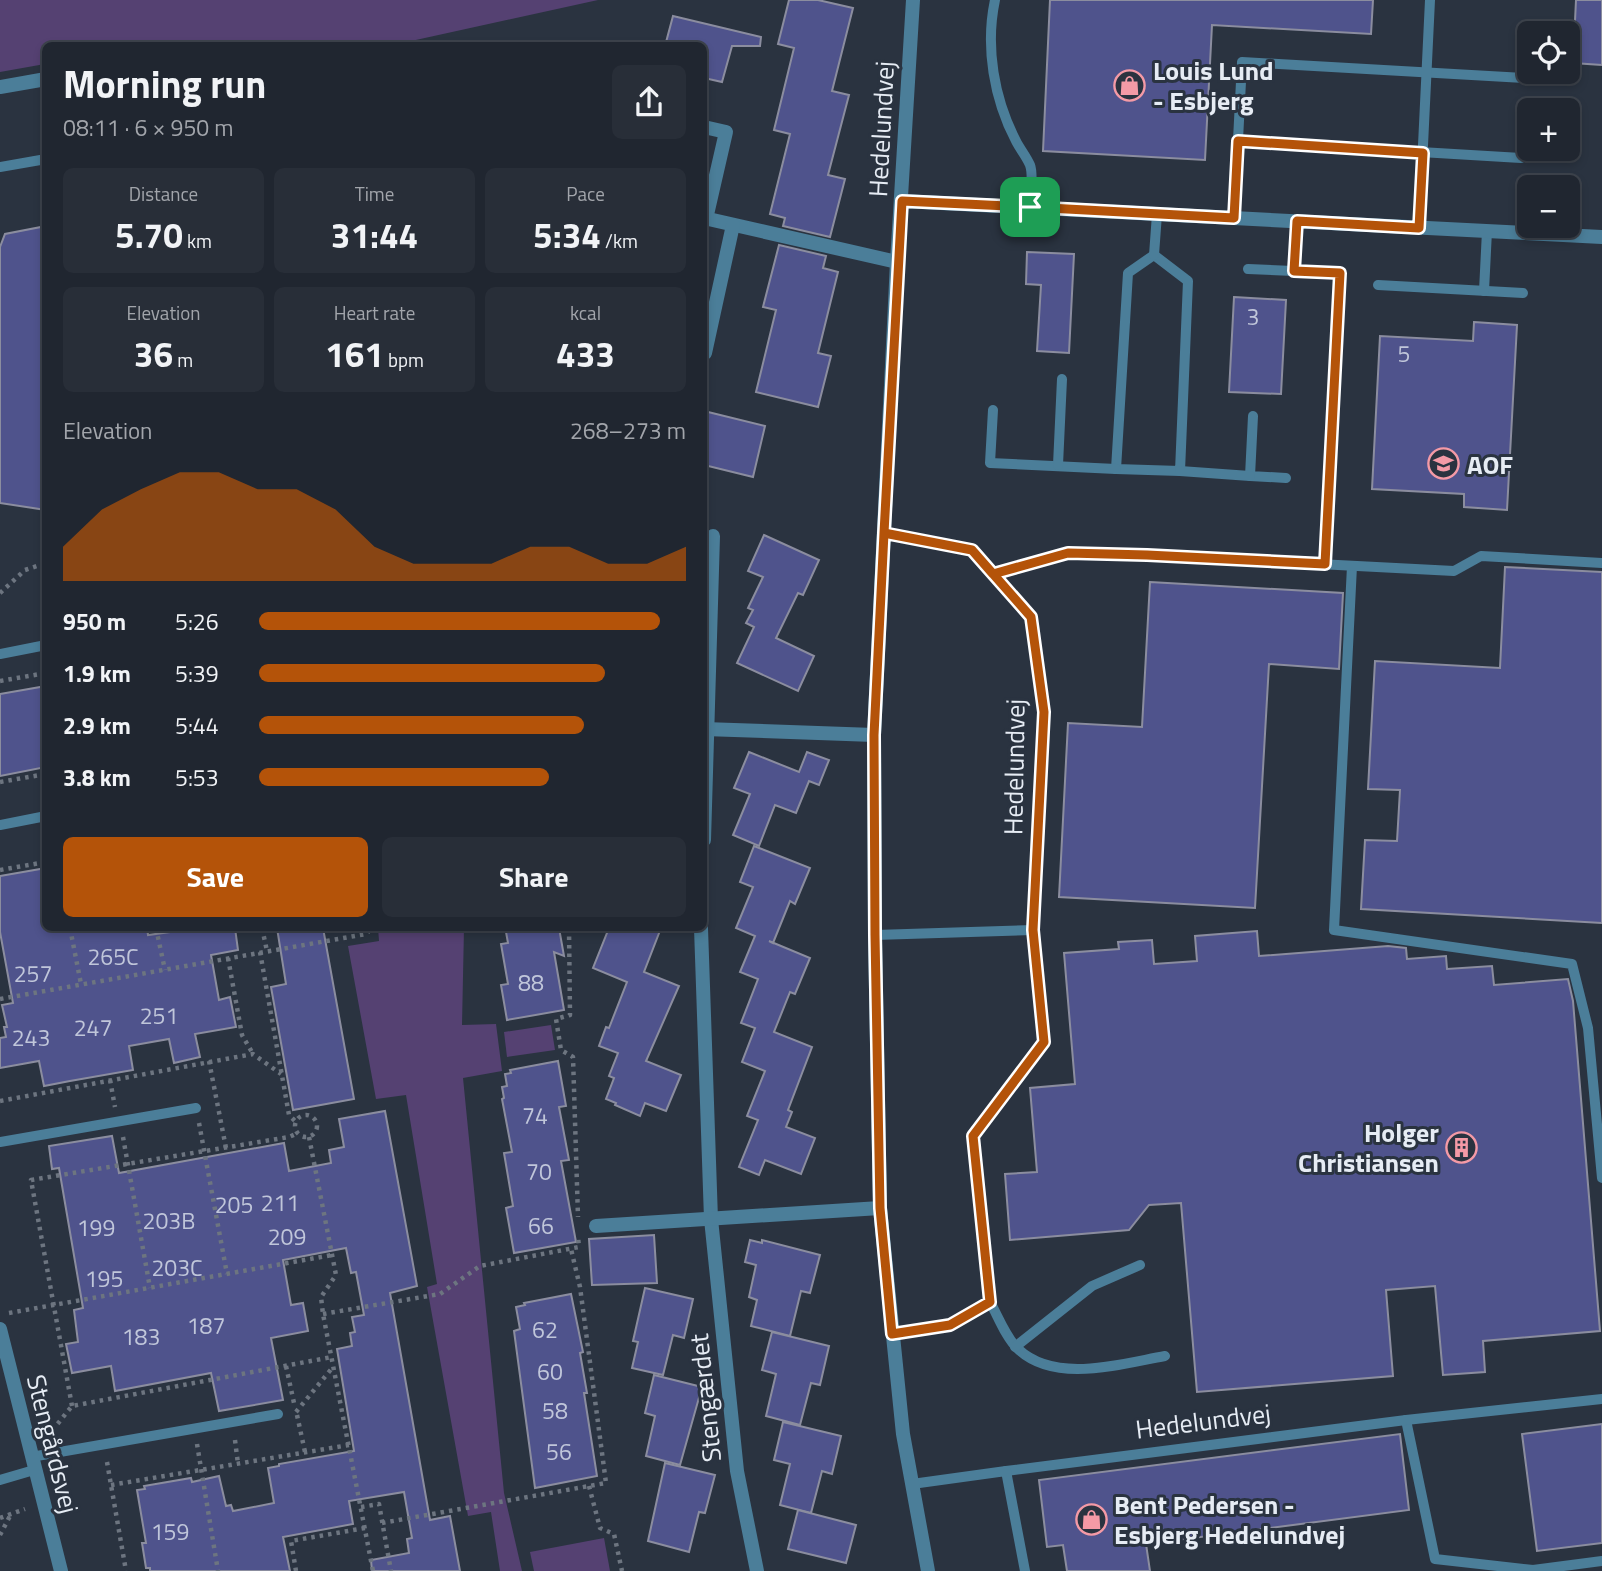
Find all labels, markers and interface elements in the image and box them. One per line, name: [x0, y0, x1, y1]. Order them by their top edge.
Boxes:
map controls: [1517, 21, 1580, 238]
button: locate: [1517, 21, 1580, 84]
place label: Louis Lund - Esbjerg: [1153, 51, 1273, 120]
text: Morning run: [63, 55, 266, 113]
street label: Hedelundvej: [858, 60, 904, 198]
button: share: [612, 65, 686, 139]
shop icon: Louis Lund - Esbjerg: [1113, 68, 1147, 102]
button: +: [1517, 98, 1580, 161]
text: 08:11 · 6 × 950 m: [63, 110, 233, 145]
button: −: [1517, 175, 1580, 238]
pin: [1000, 177, 1060, 237]
text: Distance: [129, 179, 198, 208]
text: Time: [355, 179, 394, 208]
text: Pace: [566, 179, 605, 208]
icon: arrive: [1011, 188, 1049, 226]
text: 5.70: [115, 208, 183, 262]
text: 31:44: [331, 208, 418, 262]
text: 5:34: [533, 208, 601, 262]
text: km: [183, 226, 212, 255]
text: /km: [601, 226, 638, 255]
text: Elevation: [127, 298, 200, 327]
text: Heart rate: [334, 298, 415, 327]
text: kcal: [570, 298, 601, 327]
house number: 3: [1247, 299, 1259, 334]
text: 36: [134, 327, 173, 381]
text: 161: [325, 327, 384, 381]
text: 433: [556, 327, 615, 381]
house number: 5: [1398, 336, 1410, 371]
text: m: [173, 345, 193, 374]
text: bpm: [384, 345, 424, 374]
text: Elevation: [63, 413, 152, 448]
text: 268–273 m: [570, 413, 686, 448]
place label: AOF: [1467, 445, 1513, 484]
school or university icon: AOF: [1427, 447, 1461, 481]
text: 950 m: [63, 604, 126, 639]
text: 5:26: [175, 604, 219, 639]
text: 1.9 km: [63, 656, 131, 691]
text: 5:39: [175, 656, 219, 691]
street label: Hedelundvej: [993, 699, 1035, 835]
text: 2.9 km: [63, 708, 131, 743]
text: 5:44: [175, 708, 219, 743]
text: 3.8 km: [63, 760, 131, 795]
text: 5:53: [175, 760, 219, 795]
button: Save: [63, 837, 368, 917]
button: Share: [382, 837, 686, 917]
house number: 265C: [87, 939, 139, 974]
house number: 257: [14, 956, 52, 991]
house number: 88: [518, 965, 544, 1000]
house number: 251: [140, 998, 178, 1033]
house number: 247: [74, 1010, 112, 1045]
house number: 243: [12, 1020, 50, 1055]
house number: 74: [522, 1098, 548, 1133]
place label: Holger Christiansen: [1298, 1113, 1439, 1182]
building icon: Holger Christiansen: [1445, 1130, 1479, 1164]
house number: 70: [526, 1154, 552, 1189]
house number: 211: [261, 1185, 299, 1220]
house number: 205: [215, 1187, 253, 1222]
house number: 203B: [143, 1203, 195, 1238]
house number: 66: [528, 1208, 554, 1243]
house number: 199: [77, 1210, 115, 1245]
house number: 209: [268, 1219, 306, 1254]
house number: 203C: [151, 1250, 203, 1285]
house number: 195: [85, 1261, 123, 1296]
house number: 187: [187, 1308, 225, 1343]
house number: 62: [532, 1312, 558, 1347]
house number: 183: [122, 1319, 160, 1354]
street label: Stengærdet: [679, 1332, 731, 1464]
house number: 60: [537, 1354, 563, 1389]
street label: Stengårdsvej: [17, 1370, 89, 1518]
house number: 58: [542, 1393, 568, 1428]
street label: Hedelundvej: [1133, 1393, 1273, 1449]
house number: 56: [546, 1434, 572, 1469]
place label: Bent Pedersen - Esbjerg Hedelundvej: [1114, 1485, 1345, 1554]
shop icon: Bent Pedersen - Esbjerg Hedelundvej: [1074, 1502, 1108, 1536]
house number: 159: [151, 1514, 189, 1549]

